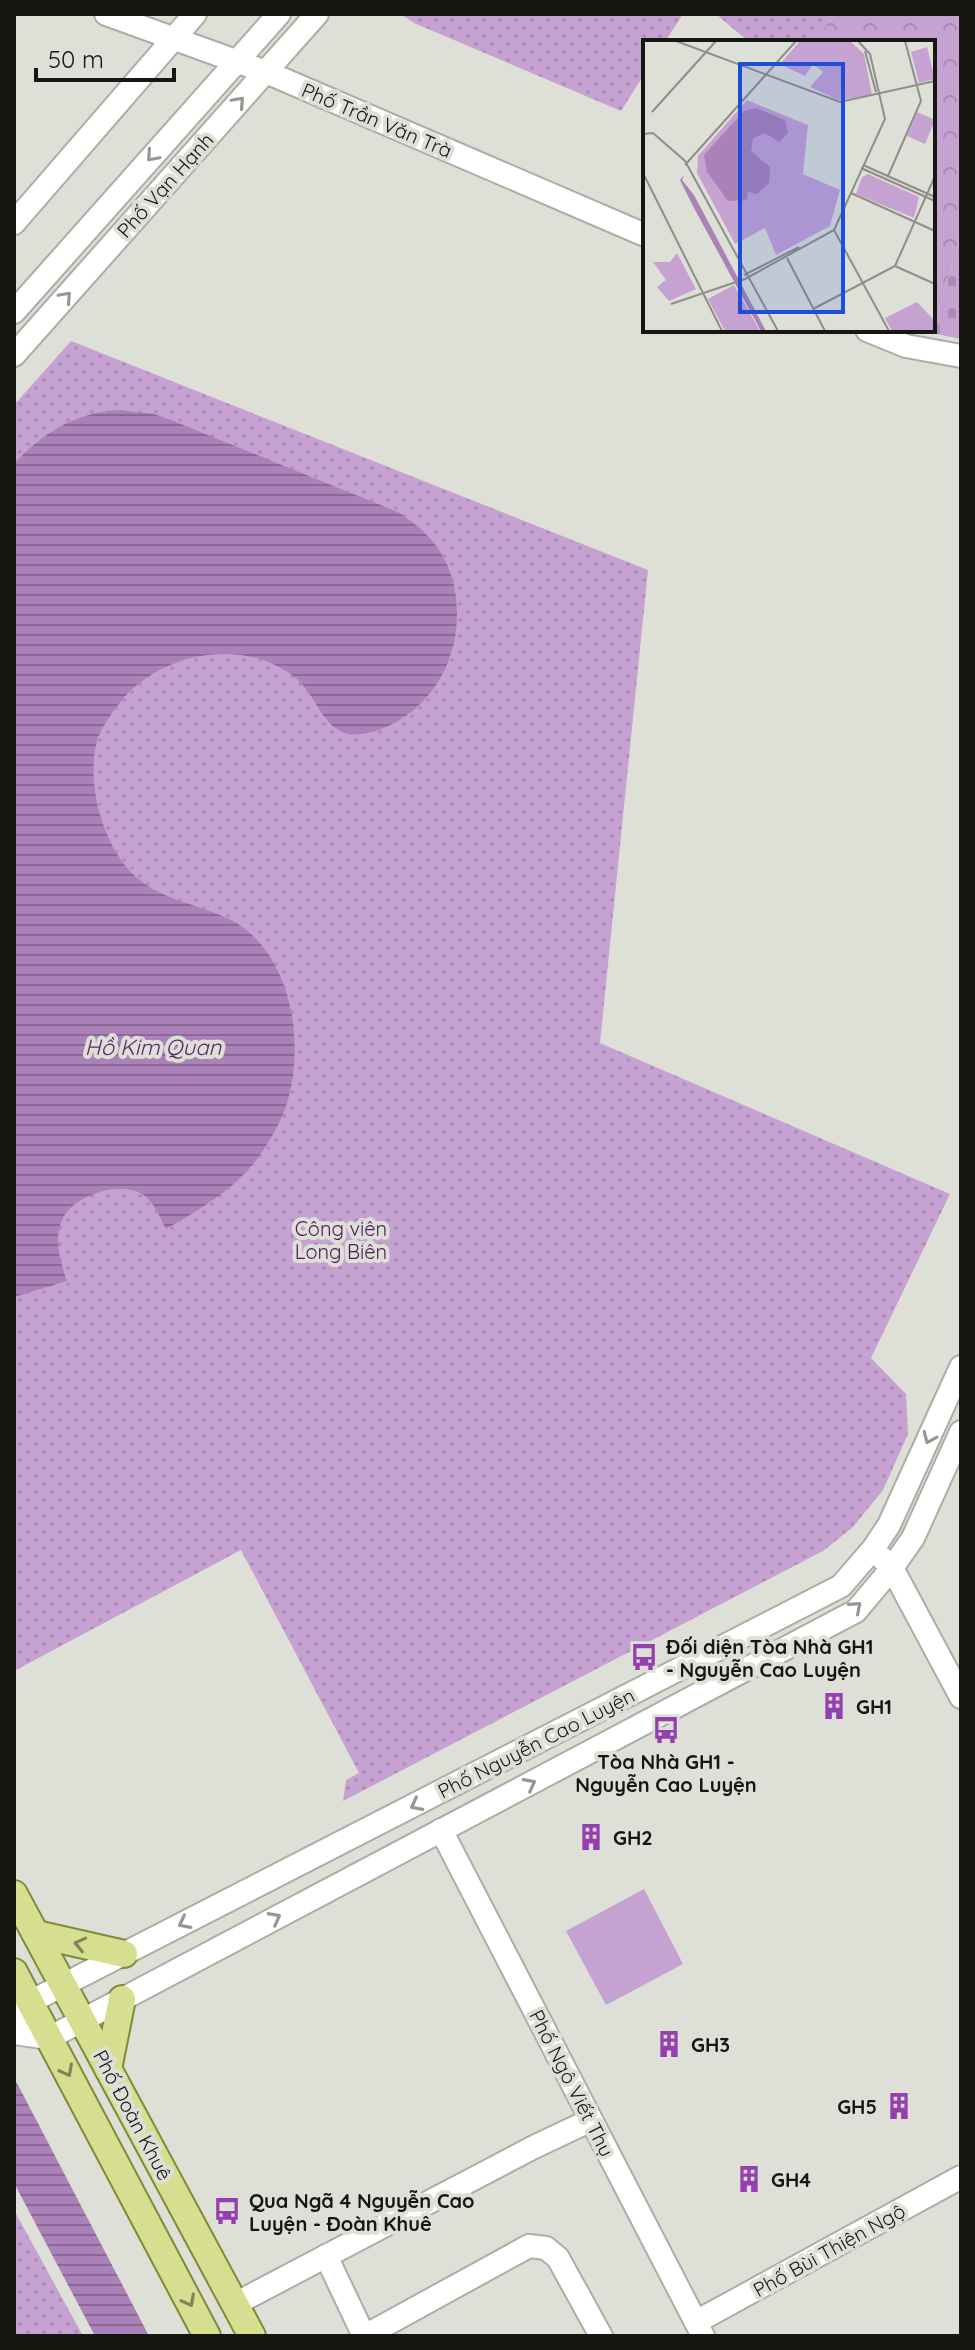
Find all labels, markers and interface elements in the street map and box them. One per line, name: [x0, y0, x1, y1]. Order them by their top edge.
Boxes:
scale bar: [36, 32, 174, 82]
inset map: [643, 40, 935, 332]
text: 50 m: [48, 44, 104, 74]
street label: Phố Trần Văn Trà: [298, 77, 456, 163]
one-way arrow: [229, 97, 243, 112]
street label: Phố Vạn Hạnh: [111, 127, 219, 243]
one-way arrow: [148, 147, 162, 162]
one-way arrow: [56, 291, 71, 306]
water label: Hồ Kim Quan: [85, 1033, 222, 1061]
park label: Công viên Long Biên: [295, 1216, 387, 1264]
one-way arrow: [923, 1430, 939, 1444]
one-way arrow: [847, 1602, 862, 1617]
place label: Đối diện Tòa Nhà GH1 - Nguyễn Cao Luyện: [665, 1634, 874, 1682]
bus stop icon: Đối diện Tòa Nhà GH1 - Nguyễn Cao Luyện: [629, 1642, 659, 1672]
street label: Phố Nguyễn Cao Luyện: [433, 1682, 639, 1804]
building icon: GH1: [819, 1691, 849, 1721]
place label: GH1: [856, 1694, 892, 1719]
bus stop icon: Tòa Nhà GH1 - Nguyễn Cao Luyện: [651, 1715, 681, 1745]
place label: Tòa Nhà GH1 - Nguyễn Cao Luyện: [575, 1749, 757, 1797]
one-way arrow: [521, 1778, 536, 1793]
one-way arrow: [409, 1795, 424, 1810]
building icon: GH2: [576, 1822, 606, 1852]
place label: GH2: [613, 1825, 653, 1850]
one-way arrow: [267, 1913, 281, 1928]
one-way arrow: [178, 1914, 193, 1929]
one-way arrow: [73, 1936, 87, 1953]
street label: Phố Ngô Viết Thụ: [524, 2005, 620, 2161]
building icon: GH3: [654, 2029, 684, 2059]
place label: GH3: [691, 2032, 730, 2057]
street label: Phố Đoàn Khuê: [88, 2046, 178, 2184]
one-way arrow: [57, 2063, 72, 2078]
building icon: GH5: [884, 2091, 914, 2121]
place label: GH5: [837, 2094, 877, 2119]
building icon: GH4: [734, 2164, 764, 2194]
place label: GH4: [771, 2167, 811, 2192]
place label: Qua Ngã 4 Nguyễn Cao Luyện - Đoàn Khuê: [249, 2188, 474, 2236]
bus stop icon: Qua Ngã 4 Nguyễn Cao Luyện - Đoàn Khuê: [212, 2196, 242, 2226]
street label: Phố Bùi Thiện Ngộ: [749, 2198, 909, 2302]
one-way arrow: [179, 2293, 194, 2307]

